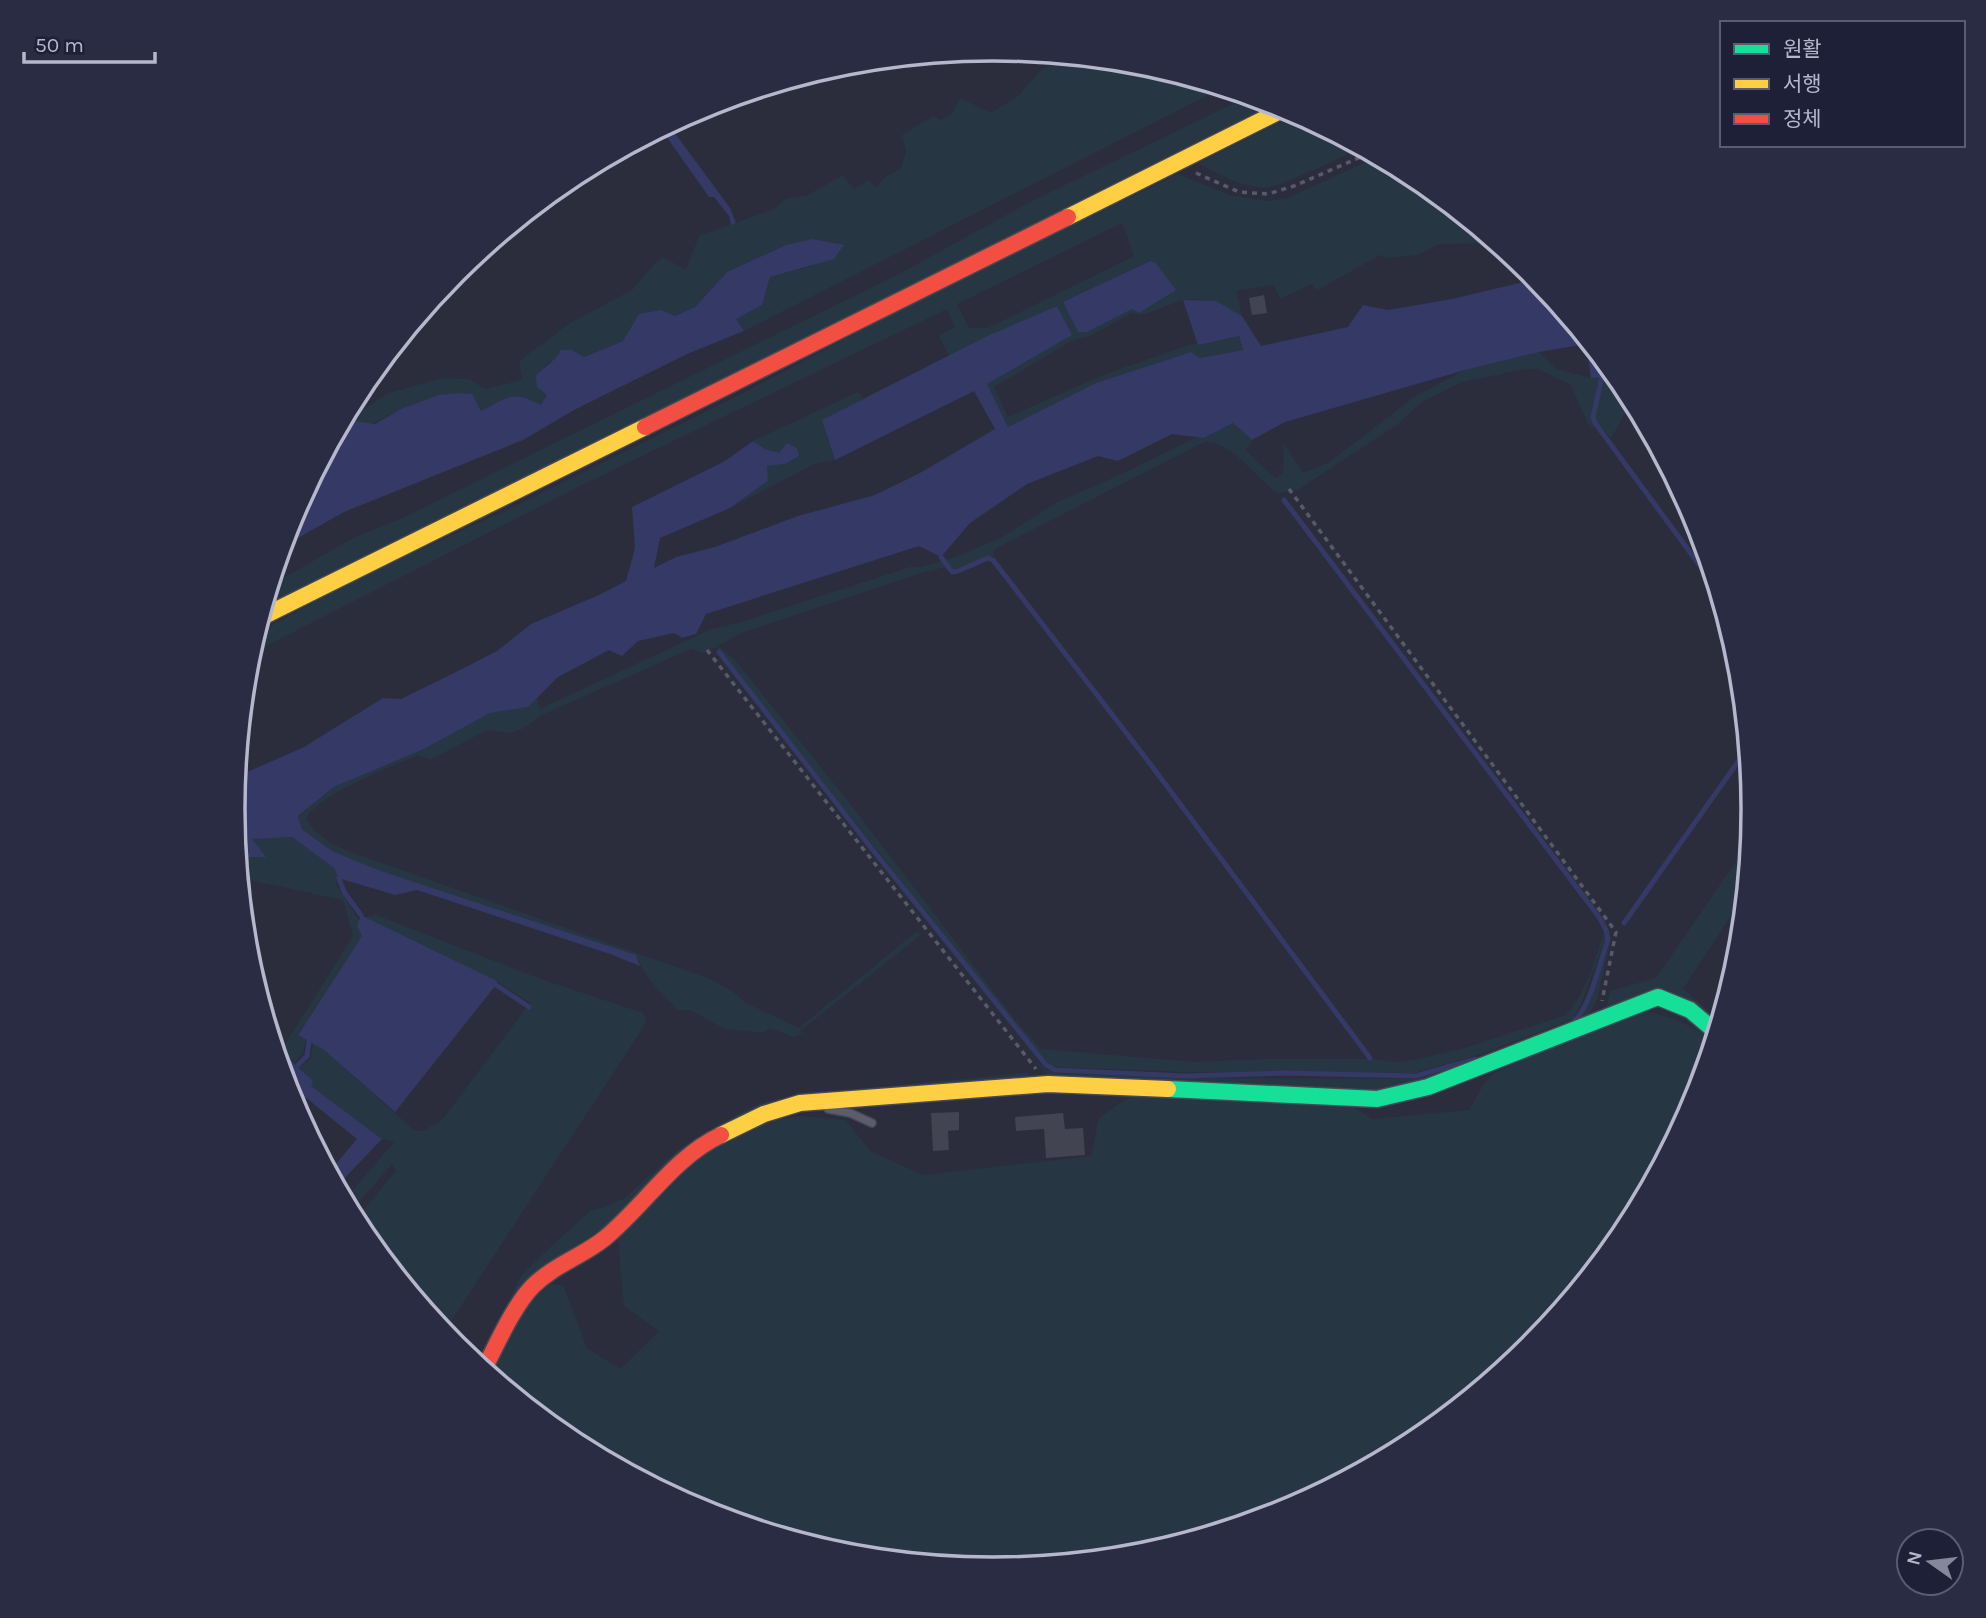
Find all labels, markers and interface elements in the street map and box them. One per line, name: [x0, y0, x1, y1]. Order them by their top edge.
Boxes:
scale bar: [24, 21, 156, 65]
legend: [1720, 21, 1965, 147]
text: 50 m: [35, 33, 84, 57]
text: 원활: [1783, 37, 1822, 61]
text: 서행: [1783, 72, 1822, 96]
text: 정체: [1783, 107, 1822, 131]
north arrow: [1895, 1527, 1965, 1597]
text: N: [1902, 1549, 1927, 1567]

